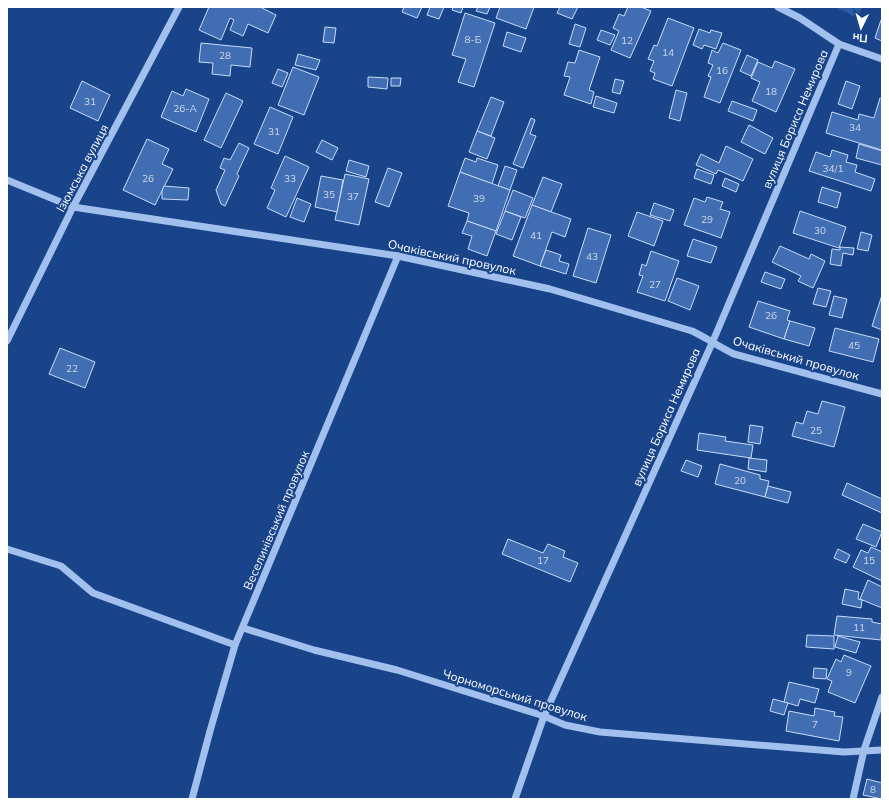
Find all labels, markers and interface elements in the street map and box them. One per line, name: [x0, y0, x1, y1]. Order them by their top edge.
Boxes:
north arrow: [841, 8, 881, 48]
text: Пн: [852, 30, 868, 46]
house number: 8-Б: [464, 33, 482, 46]
house number: 12: [621, 34, 633, 47]
house number: 14: [662, 46, 674, 59]
street label: вулиця Бориса Немирова: [759, 47, 831, 191]
house number: 28: [219, 49, 231, 62]
house number: 16: [716, 64, 728, 77]
house number: 18: [765, 85, 777, 98]
house number: 31: [84, 95, 96, 108]
house number: 26-А: [173, 102, 197, 115]
house number: 34: [849, 121, 861, 134]
street label: Ізюмська вулиця: [53, 122, 111, 214]
house number: 31: [268, 125, 280, 138]
house number: 34/1: [823, 162, 843, 175]
house number: 26: [142, 172, 154, 185]
house number: 33: [284, 172, 296, 185]
house number: 35: [323, 188, 335, 201]
house number: 37: [347, 190, 359, 203]
house number: 39: [473, 192, 485, 205]
house number: 29: [701, 213, 713, 226]
house number: 30: [814, 224, 826, 237]
house number: 41: [530, 229, 542, 242]
street label: Очаківський провулок: [387, 236, 518, 278]
house number: 43: [586, 250, 598, 263]
house number: 27: [649, 278, 661, 291]
house number: 26: [765, 309, 777, 322]
street label: Очаківський провулок: [731, 333, 861, 383]
house number: 45: [848, 339, 860, 352]
street label: вулиця Бориса Немирова: [629, 346, 703, 488]
house number: 22: [66, 362, 78, 375]
house number: 25: [810, 424, 822, 437]
street label: Веселинівський провулок: [240, 448, 312, 592]
house number: 20: [734, 474, 746, 487]
house number: 17: [537, 554, 549, 567]
house number: 15: [863, 554, 875, 567]
house number: 11: [853, 621, 865, 634]
street label: Чорноморський провулок: [441, 666, 590, 724]
house number: 9: [846, 666, 852, 679]
house number: 7: [812, 718, 818, 731]
house number: 8: [870, 783, 876, 796]

